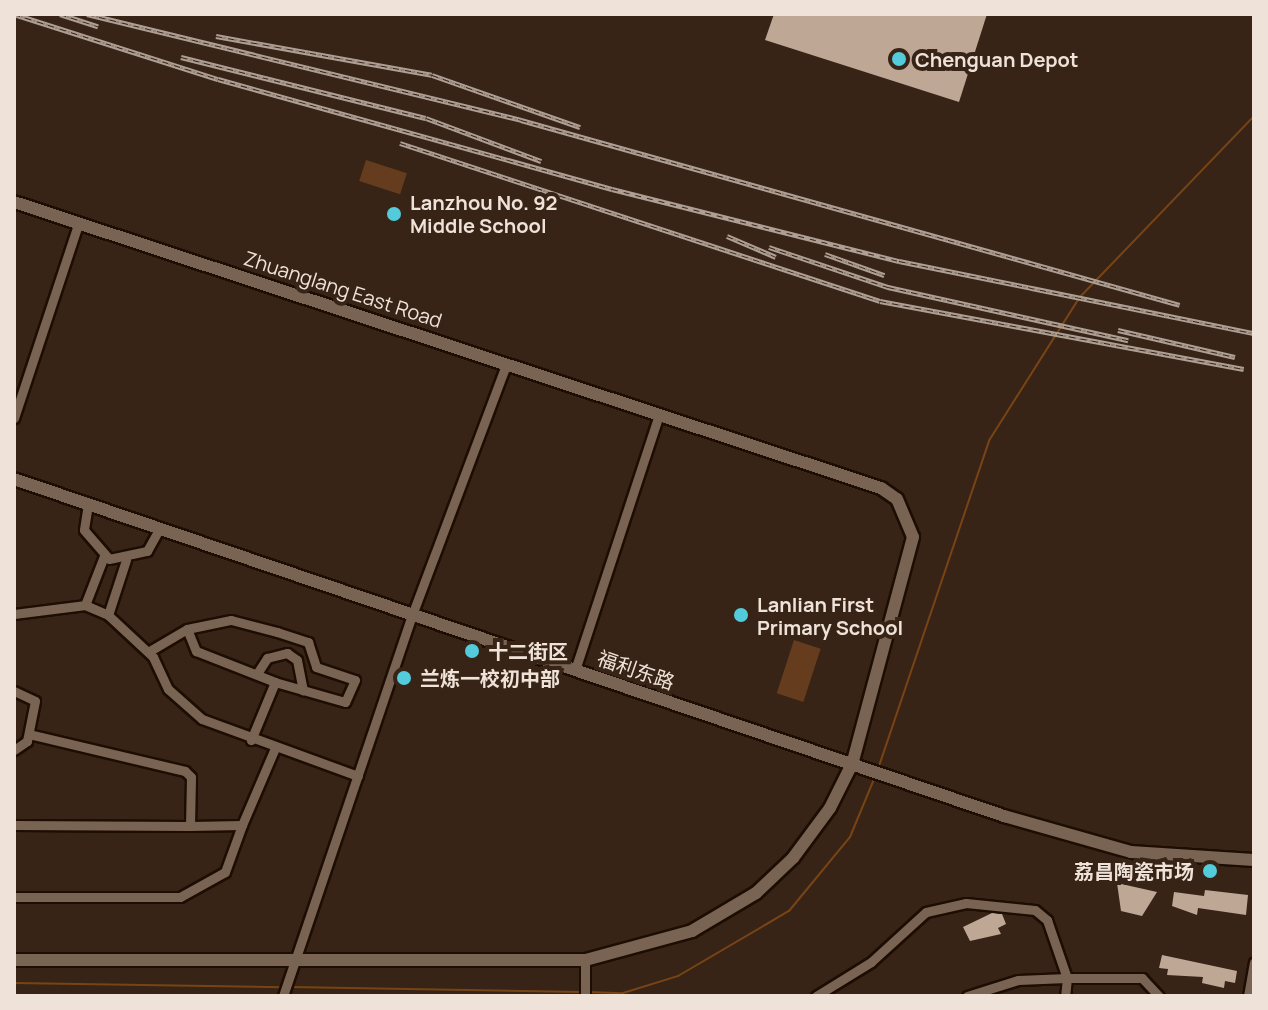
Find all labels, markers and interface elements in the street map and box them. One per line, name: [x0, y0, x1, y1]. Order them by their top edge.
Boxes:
place label: Chenguan Depot: [915, 47, 1078, 71]
marker: Chenguan Depot: [890, 50, 908, 68]
place label: Lanzhou No. 92 Middle School: [410, 190, 557, 237]
marker: Lanzhou No. 92 Middle School: [385, 205, 403, 223]
street label: Zhuanglang East Road: [241, 246, 445, 332]
place label: Lanlian First Primary School: [757, 592, 903, 639]
marker: Lanlian First Primary School: [732, 606, 750, 624]
place label: 十二街区: [488, 639, 568, 663]
marker: 十二街区: [463, 642, 481, 660]
street label: 福利东路: [594, 646, 678, 694]
place label: 兰炼一校初中部: [420, 666, 560, 690]
marker: 兰炼一校初中部: [395, 669, 413, 687]
place label: 荔昌陶瓷市场: [1074, 859, 1194, 883]
marker: 荔昌陶瓷市场: [1201, 862, 1219, 880]

